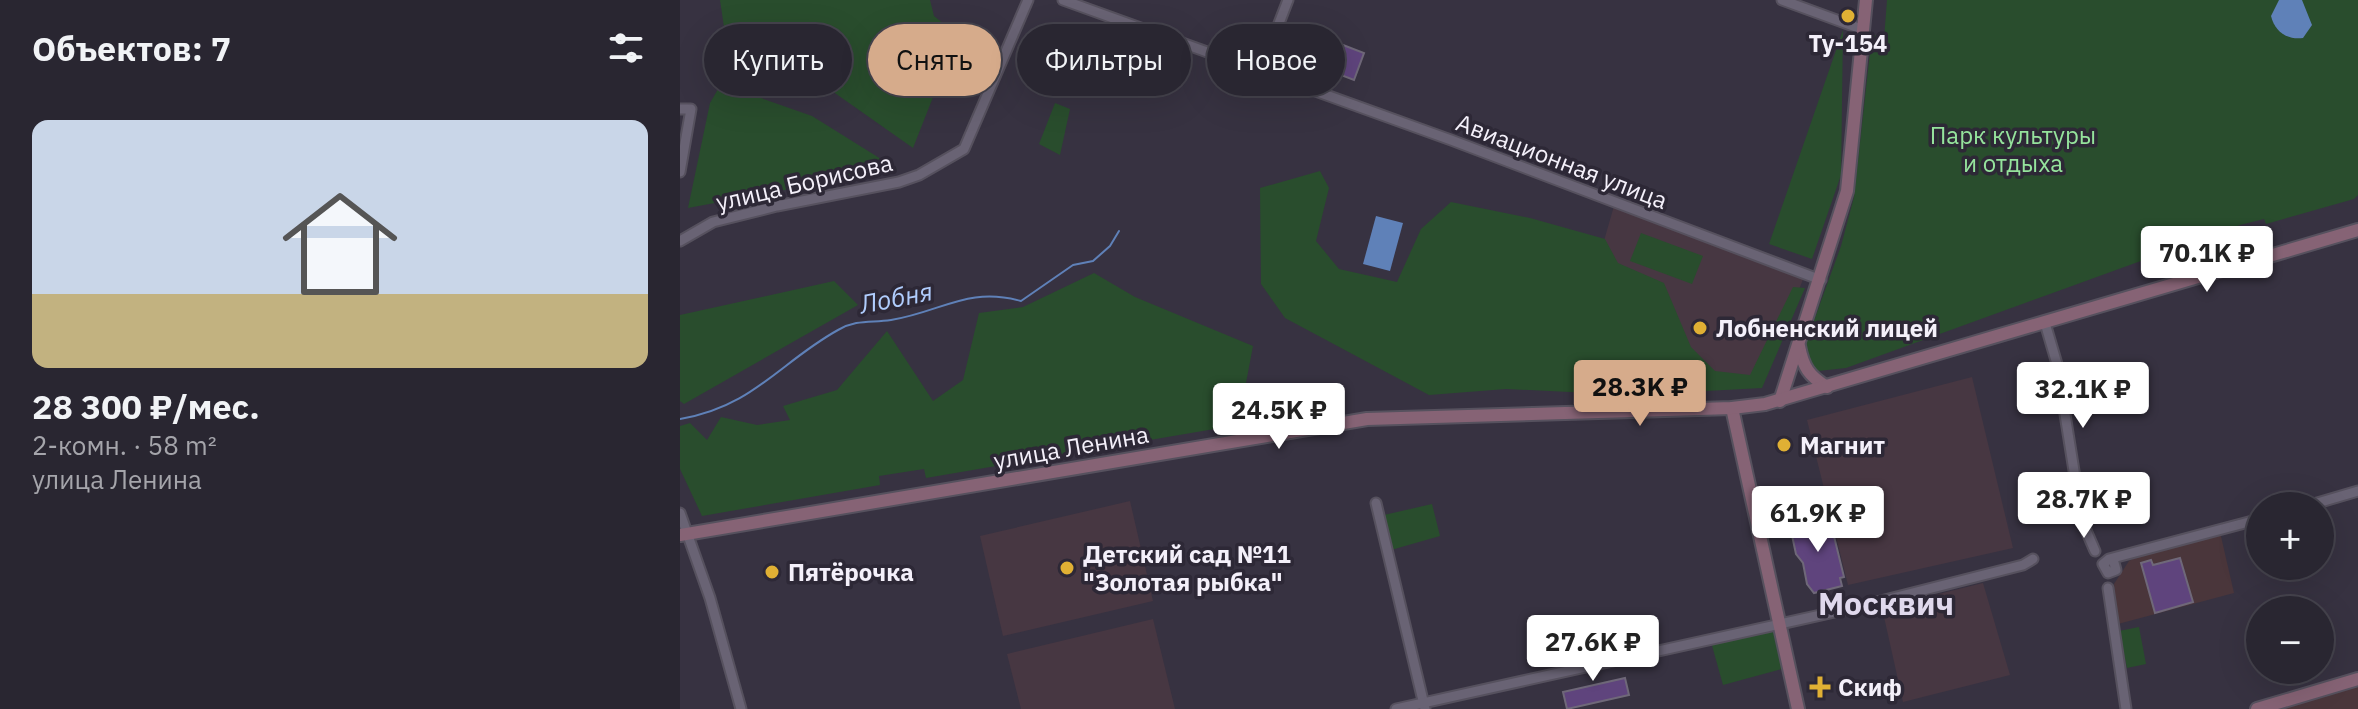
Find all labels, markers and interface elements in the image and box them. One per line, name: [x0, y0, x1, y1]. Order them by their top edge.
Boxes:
marker: Ту-154: [1839, 7, 1857, 25]
chip: Купить: [704, 24, 852, 96]
chip: Снять: [868, 24, 1001, 96]
chip: Фильтры: [1017, 24, 1191, 96]
chip: Новое: [1207, 24, 1345, 96]
text: Объектов: 7: [32, 26, 231, 70]
icon: filters: [604, 26, 648, 70]
place label: Ту-154: [1809, 27, 1887, 59]
street label: Авиационная улица: [1452, 106, 1672, 216]
park label: Парк культуры и отдыха: [1930, 119, 2096, 179]
street label: улица Борисова: [713, 146, 896, 218]
icon: home: [268, 172, 412, 316]
pin: 70.1K ₽: [2133, 226, 2281, 294]
text: 70.1K ₽: [2159, 235, 2255, 269]
water label: Лобня: [855, 273, 936, 321]
place label: Лобненский лицей: [1716, 312, 1938, 344]
marker: Лобненский лицей: [1691, 319, 1709, 337]
pin: 28.3K ₽: [1566, 360, 1714, 428]
pin: 32.1K ₽: [2009, 362, 2157, 430]
text: 28.3K ₽: [1592, 369, 1688, 403]
text: 32.1K ₽: [2035, 371, 2131, 405]
pin: 24.5K ₽: [1205, 383, 1353, 451]
text: 28 300 ₽/мес.: [32, 384, 260, 428]
text: 24.5K ₽: [1231, 392, 1327, 426]
street label: улица Ленина: [991, 418, 1151, 476]
text: 2-комн. · 58 m²: [32, 428, 217, 462]
place label: Магнит: [1800, 429, 1885, 461]
marker: Магнит: [1775, 436, 1793, 454]
text: улица Ленина: [32, 462, 202, 496]
pin: 28.7K ₽: [2010, 472, 2158, 540]
text: 28.7K ₽: [2036, 481, 2132, 515]
pin: 61.9K ₽: [1744, 486, 1892, 554]
map controls: [2246, 492, 2334, 684]
button: +: [2246, 492, 2334, 580]
text: 61.9K ₽: [1770, 495, 1866, 529]
place label: Детский сад №11 "Золотая рыбка": [1083, 538, 1291, 598]
place label: Пятёрочка: [788, 556, 914, 588]
marker: Детский сад №11 "Золотая рыбка": [1058, 559, 1076, 577]
marker: Пятёрочка: [763, 563, 781, 581]
district label: Москвич: [1818, 582, 1954, 624]
button: −: [2246, 596, 2334, 684]
pin: 27.6K ₽: [1519, 615, 1667, 683]
text: 27.6K ₽: [1545, 624, 1641, 658]
place label: Скиф: [1838, 671, 1902, 703]
marker: Скиф: [1809, 676, 1831, 698]

